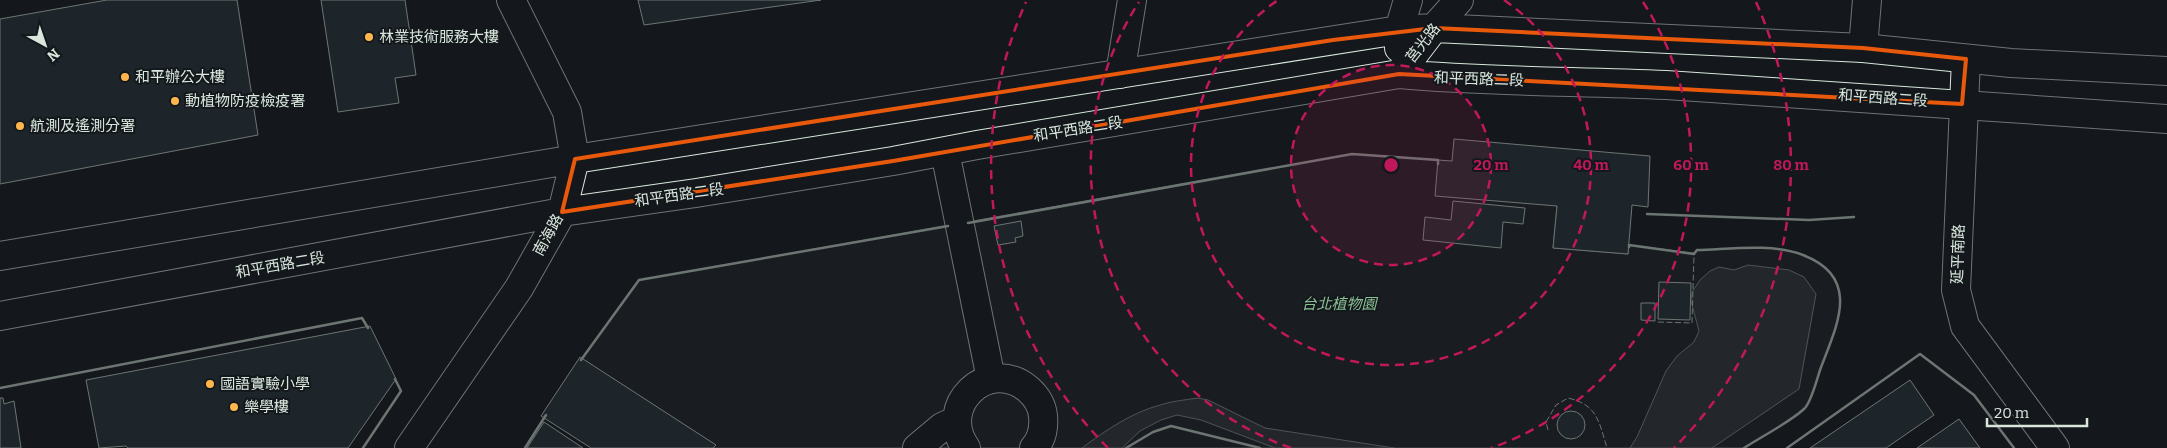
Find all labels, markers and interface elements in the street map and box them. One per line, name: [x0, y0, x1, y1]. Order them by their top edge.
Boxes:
north arrow: [20, 20, 70, 70]
street label: 莒光路: [1402, 20, 1444, 66]
place label: 林業技術服務大樓: [379, 28, 499, 46]
marker: 林業技術服務大樓: [363, 31, 375, 43]
text: N: [43, 45, 63, 65]
place label: 和平辦公大樓: [135, 68, 225, 86]
street label: 和平西路二段: [1434, 68, 1524, 90]
marker: 和平辦公大樓: [119, 71, 131, 83]
street label: 和平西路二段: [1837, 86, 1929, 110]
place label: 動植物防疫檢疫署: [185, 92, 305, 110]
marker: 動植物防疫檢疫署: [169, 95, 181, 107]
street label: 和平西路二段: [1032, 113, 1124, 145]
place label: 航測及遙測分署: [30, 117, 135, 135]
marker: 航測及遙測分署: [14, 120, 26, 132]
centre of rings: [1382, 156, 1400, 174]
text: 20 m: [1474, 156, 1509, 174]
text: 40 m: [1573, 156, 1610, 174]
text: 60 m: [1673, 156, 1709, 174]
text: 80 m: [1773, 156, 1809, 174]
street label: 和平西路二段: [633, 180, 725, 210]
street label: 南海路: [529, 211, 567, 259]
street label: 延平南路: [1948, 224, 1968, 284]
street label: 和平西路二段: [234, 248, 326, 282]
park label: 台北植物園: [1301, 295, 1378, 313]
place label: 國語實驗小學: [220, 375, 310, 393]
marker: 國語實驗小學: [204, 378, 216, 390]
scale bar: [1987, 396, 2087, 428]
place label: 樂學樓: [244, 398, 289, 416]
marker: 樂學樓: [228, 401, 240, 413]
text: 20 m: [1994, 404, 2030, 422]

